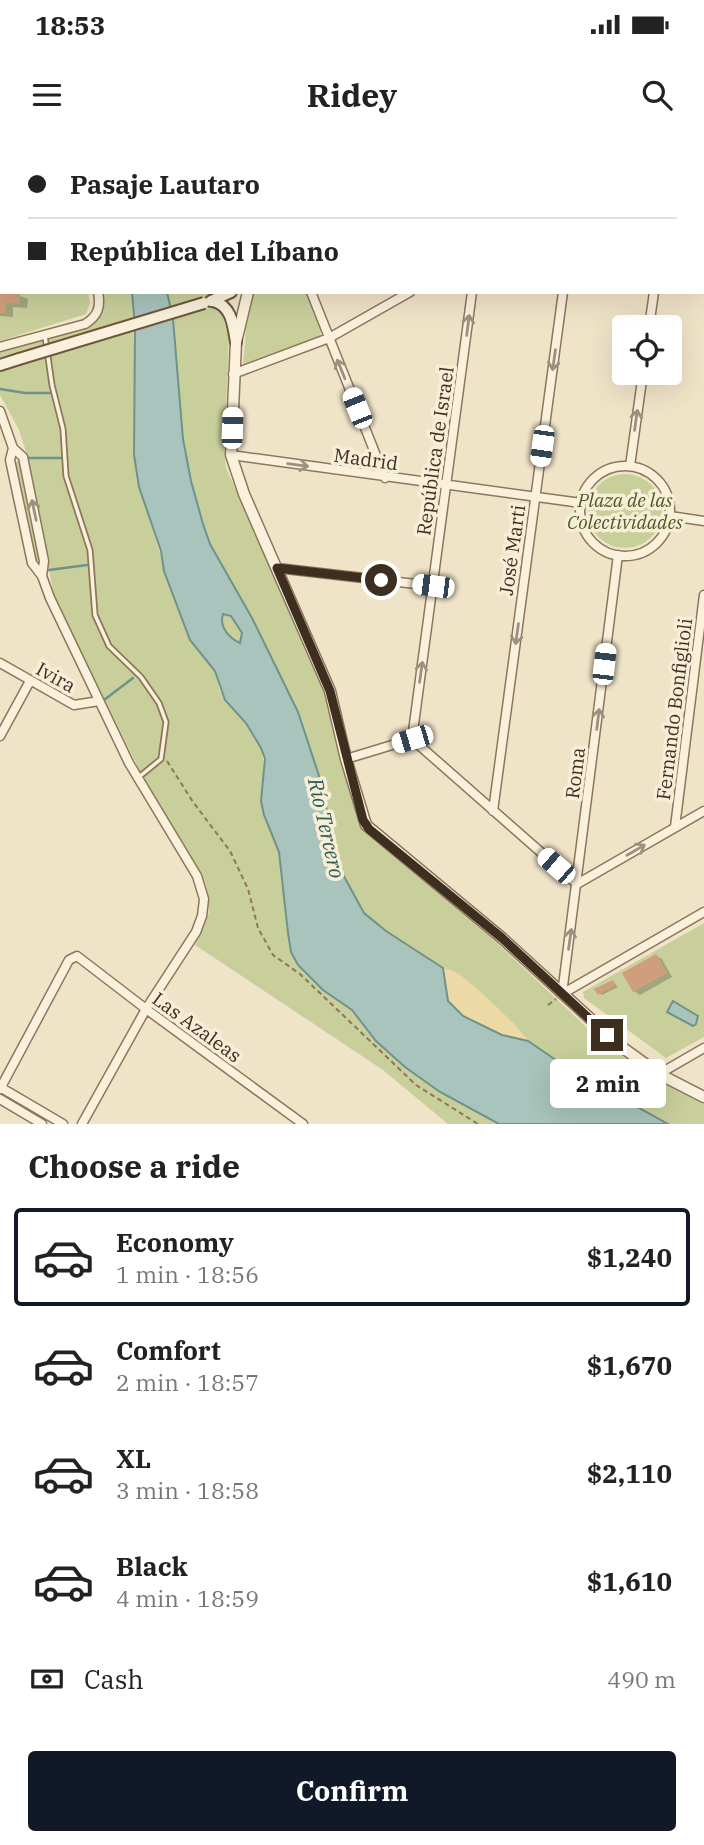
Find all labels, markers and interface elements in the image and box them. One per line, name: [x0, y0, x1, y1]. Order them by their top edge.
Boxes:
text: 18:53: [35, 8, 105, 42]
text: Ridey: [307, 74, 397, 116]
icon: menu: [28, 76, 66, 114]
icon: search: [638, 76, 676, 114]
text: Pasaje Lautaro: [70, 167, 260, 201]
text: República del Líbano: [70, 234, 339, 268]
one-way arrow: [461, 314, 474, 336]
map controls: [612, 315, 682, 385]
button: locate: [612, 315, 682, 385]
one-way arrow: [547, 348, 560, 371]
one-way arrow: [334, 358, 347, 380]
street label: República de Israel: [411, 365, 459, 537]
car: [340, 385, 375, 431]
car: [221, 407, 244, 449]
one-way arrow: [630, 409, 643, 431]
car: [529, 424, 556, 468]
street label: Madrid: [332, 443, 400, 475]
one-way arrow: [286, 459, 309, 472]
park label: Plaza de las Colectividades: [567, 488, 683, 534]
one-way arrow: [26, 499, 40, 522]
street label: José Marti: [494, 503, 530, 597]
route start: [365, 564, 397, 596]
car: [411, 573, 456, 599]
street label: Fernando Bonfiglioli: [651, 617, 697, 801]
one-way arrow: [510, 622, 523, 645]
car: [592, 642, 617, 686]
street label: Ivira: [32, 656, 80, 698]
one-way arrow: [415, 661, 428, 683]
one-way arrow: [591, 708, 604, 730]
car: [389, 723, 436, 755]
street label: Roma: [560, 746, 590, 800]
water label: Río Tercero: [302, 774, 352, 881]
one-way arrow: [626, 843, 646, 857]
car: [534, 844, 579, 888]
one-way arrow: [563, 928, 576, 951]
street label: Las Azaleas: [148, 987, 246, 1067]
route end: [591, 1019, 623, 1051]
callout: 2 min: [549, 1060, 665, 1108]
text: 2 min: [576, 1068, 640, 1098]
text: Choose a ride: [28, 1145, 240, 1187]
text: Economy: [116, 1225, 234, 1259]
icon: car: [32, 1226, 95, 1289]
text: $1,240: [587, 1240, 672, 1274]
text: 1 min · 18:56: [116, 1259, 259, 1289]
text: Comfort: [116, 1333, 221, 1367]
icon: car: [32, 1334, 95, 1397]
text: $1,670: [587, 1348, 672, 1382]
text: 2 min · 18:57: [116, 1367, 259, 1397]
text: XL: [116, 1441, 151, 1475]
icon: car: [32, 1442, 95, 1505]
text: $2,110: [587, 1456, 672, 1490]
text: 3 min · 18:58: [116, 1475, 259, 1505]
text: Black: [116, 1549, 188, 1583]
icon: car: [32, 1550, 95, 1613]
text: $1,610: [587, 1564, 672, 1598]
text: 4 min · 18:59: [116, 1583, 259, 1613]
icon: cash: [28, 1660, 66, 1698]
text: Cash: [84, 1662, 144, 1696]
text: 490 m: [607, 1664, 676, 1694]
button: Confirm: [28, 1751, 676, 1831]

